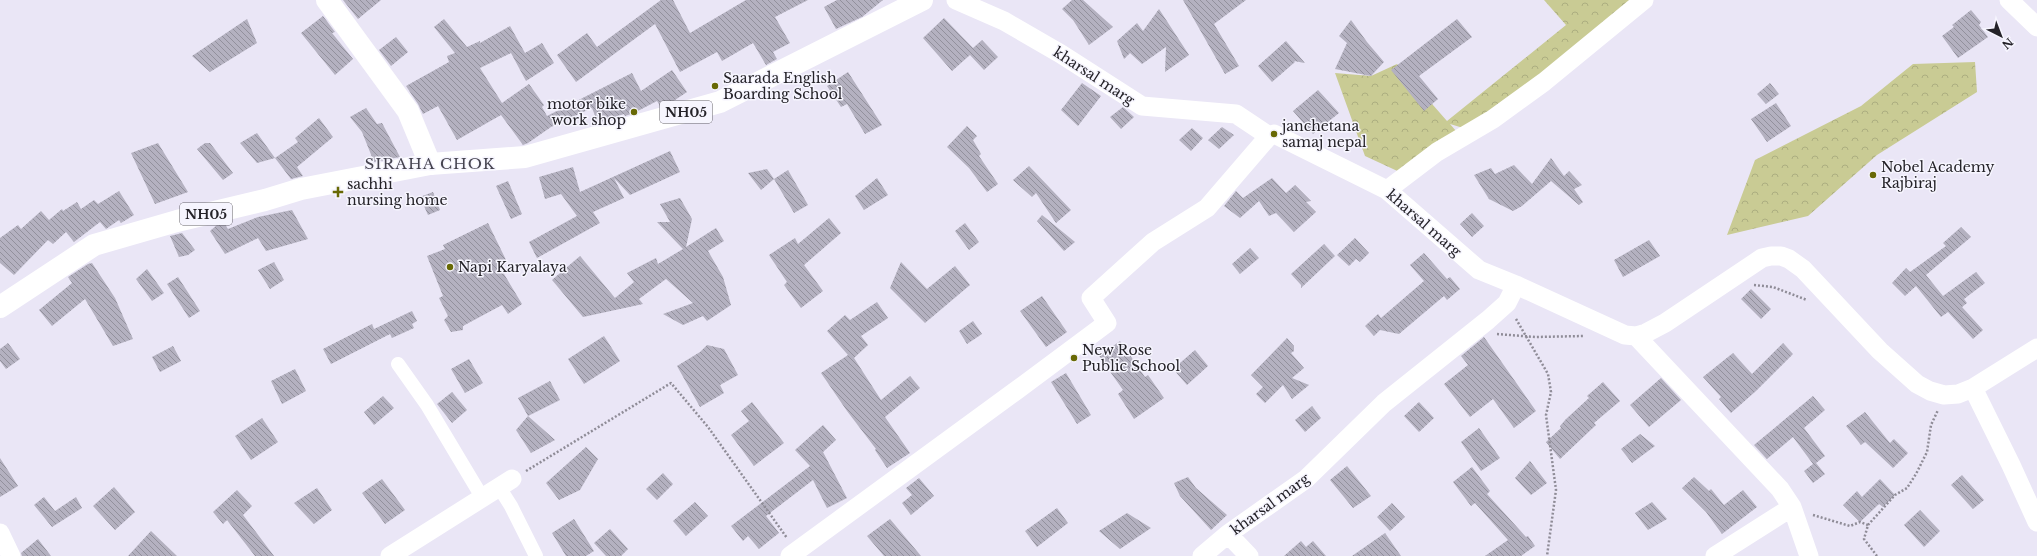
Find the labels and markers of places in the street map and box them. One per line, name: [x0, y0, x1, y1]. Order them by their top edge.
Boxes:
place label: Saarada English Boarding School: [723, 69, 843, 103]
marker: Saarada English Boarding School: [710, 81, 720, 91]
place label: motor bike work shop: [547, 95, 626, 129]
marker: motor bike work shop: [629, 107, 639, 117]
place label: janchetana samaj nepal: [1280, 117, 1367, 151]
marker: janchetana samaj nepal: [1269, 129, 1279, 139]
place label: Nobel Academy Rajbiraj: [1881, 158, 1995, 192]
marker: Nobel Academy Rajbiraj: [1868, 170, 1878, 180]
place label: sachhi nursing home: [347, 175, 448, 209]
marker: sachhi nursing home: [332, 186, 344, 198]
place label: Napi Karyalaya: [458, 258, 567, 276]
marker: Napi Karyalaya: [445, 262, 455, 272]
place label: New Rose Public School: [1082, 341, 1180, 375]
marker: New Rose Public School: [1069, 353, 1079, 363]

